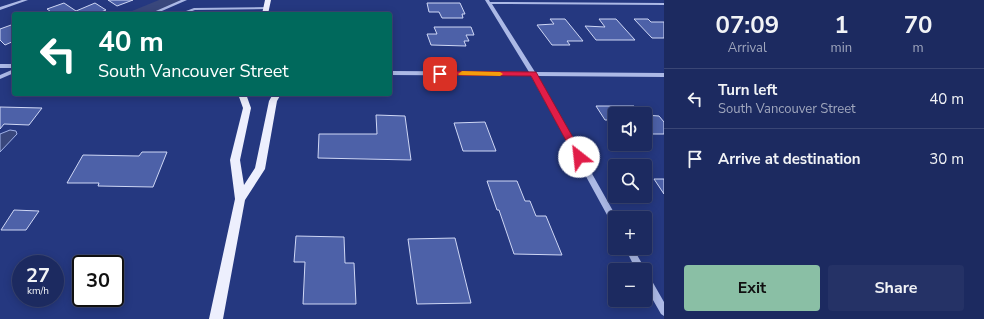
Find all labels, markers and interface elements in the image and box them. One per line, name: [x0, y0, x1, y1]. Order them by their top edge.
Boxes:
text: 07:09: [716, 9, 779, 41]
text: 1: [834, 9, 849, 41]
text: 70: [904, 9, 932, 41]
text: 40 m: [98, 23, 164, 61]
icon: left: [32, 28, 84, 80]
text: Arrival: [728, 39, 767, 57]
text: min: [831, 39, 852, 57]
text: m: [912, 39, 924, 57]
pin: [423, 57, 457, 91]
text: South Vancouver Street: [98, 59, 289, 83]
icon: arrive: [429, 63, 451, 85]
text: Turn left: [718, 80, 777, 100]
icon: left: [684, 88, 706, 110]
text: 40 m: [929, 89, 964, 109]
text: South Vancouver Street: [718, 100, 856, 118]
map controls: [608, 107, 652, 307]
button: sound: [608, 107, 652, 151]
position arrow: [558, 136, 600, 178]
icon: arrive: [684, 148, 706, 170]
text: Arrive at destination: [718, 149, 861, 169]
text: 30 m: [929, 149, 964, 169]
button: search: [608, 159, 652, 203]
button: +: [608, 211, 652, 255]
speed limit sign: 30: [72, 255, 124, 307]
text: 27: [26, 262, 50, 289]
button: −: [608, 263, 652, 307]
button: Exit: [684, 265, 820, 311]
button: Share: [828, 265, 964, 311]
text: km/h: [27, 284, 49, 298]

